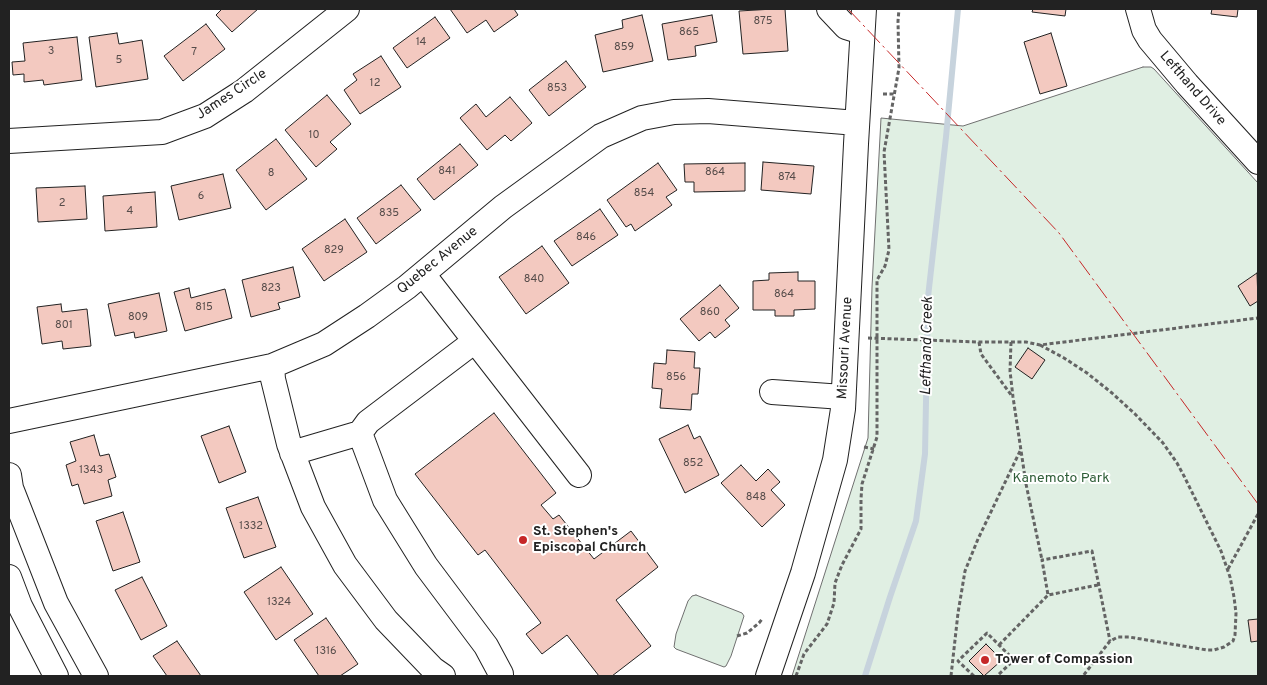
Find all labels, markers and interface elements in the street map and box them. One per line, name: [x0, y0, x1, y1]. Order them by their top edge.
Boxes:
house number: 875: [753, 15, 773, 29]
house number: 865: [679, 26, 699, 40]
house number: 14: [416, 36, 426, 50]
house number: 859: [614, 41, 634, 55]
house number: 3: [48, 45, 54, 59]
house number: 7: [191, 46, 197, 60]
street label: Lefthand Drive: [1155, 48, 1229, 130]
house number: 5: [116, 54, 122, 68]
street label: James Circle: [194, 66, 270, 124]
house number: 12: [370, 77, 380, 91]
house number: 853: [547, 82, 567, 96]
house number: 10: [308, 129, 320, 143]
house number: 841: [438, 165, 456, 179]
house number: 864: [705, 166, 725, 180]
house number: 8: [268, 167, 274, 181]
house number: 874: [778, 171, 796, 185]
house number: 854: [634, 187, 654, 201]
house number: 6: [198, 190, 204, 204]
house number: 2: [59, 197, 65, 211]
house number: 4: [127, 205, 133, 219]
house number: 835: [379, 207, 399, 221]
street label: Quebec Avenue: [394, 223, 482, 299]
house number: 846: [576, 231, 596, 245]
house number: 829: [324, 244, 344, 258]
house number: 840: [524, 273, 544, 287]
house number: 823: [261, 282, 281, 296]
house number: 864: [774, 288, 794, 302]
street label: Missouri Avenue: [835, 296, 857, 400]
water label: Lefthand Creek: [918, 296, 938, 396]
house number: 815: [195, 301, 213, 315]
house number: 860: [700, 306, 720, 320]
house number: 809: [128, 311, 148, 325]
house number: 801: [55, 319, 73, 333]
house number: 856: [666, 371, 686, 385]
house number: 852: [683, 457, 703, 471]
house number: 1343: [79, 464, 103, 478]
park label: Kanemoto Park: [1012, 471, 1110, 487]
house number: 848: [746, 491, 766, 505]
house number: 1332: [239, 520, 263, 534]
place label: St. Stephen's Episcopal Church: [533, 524, 646, 556]
marker: St. Stephen's Episcopal Church: [517, 534, 529, 546]
house number: 1324: [267, 596, 291, 610]
house number: 1316: [315, 645, 337, 659]
place label: Tower of Compassion: [995, 652, 1133, 668]
marker: Tower of Compassion: [979, 654, 991, 666]

